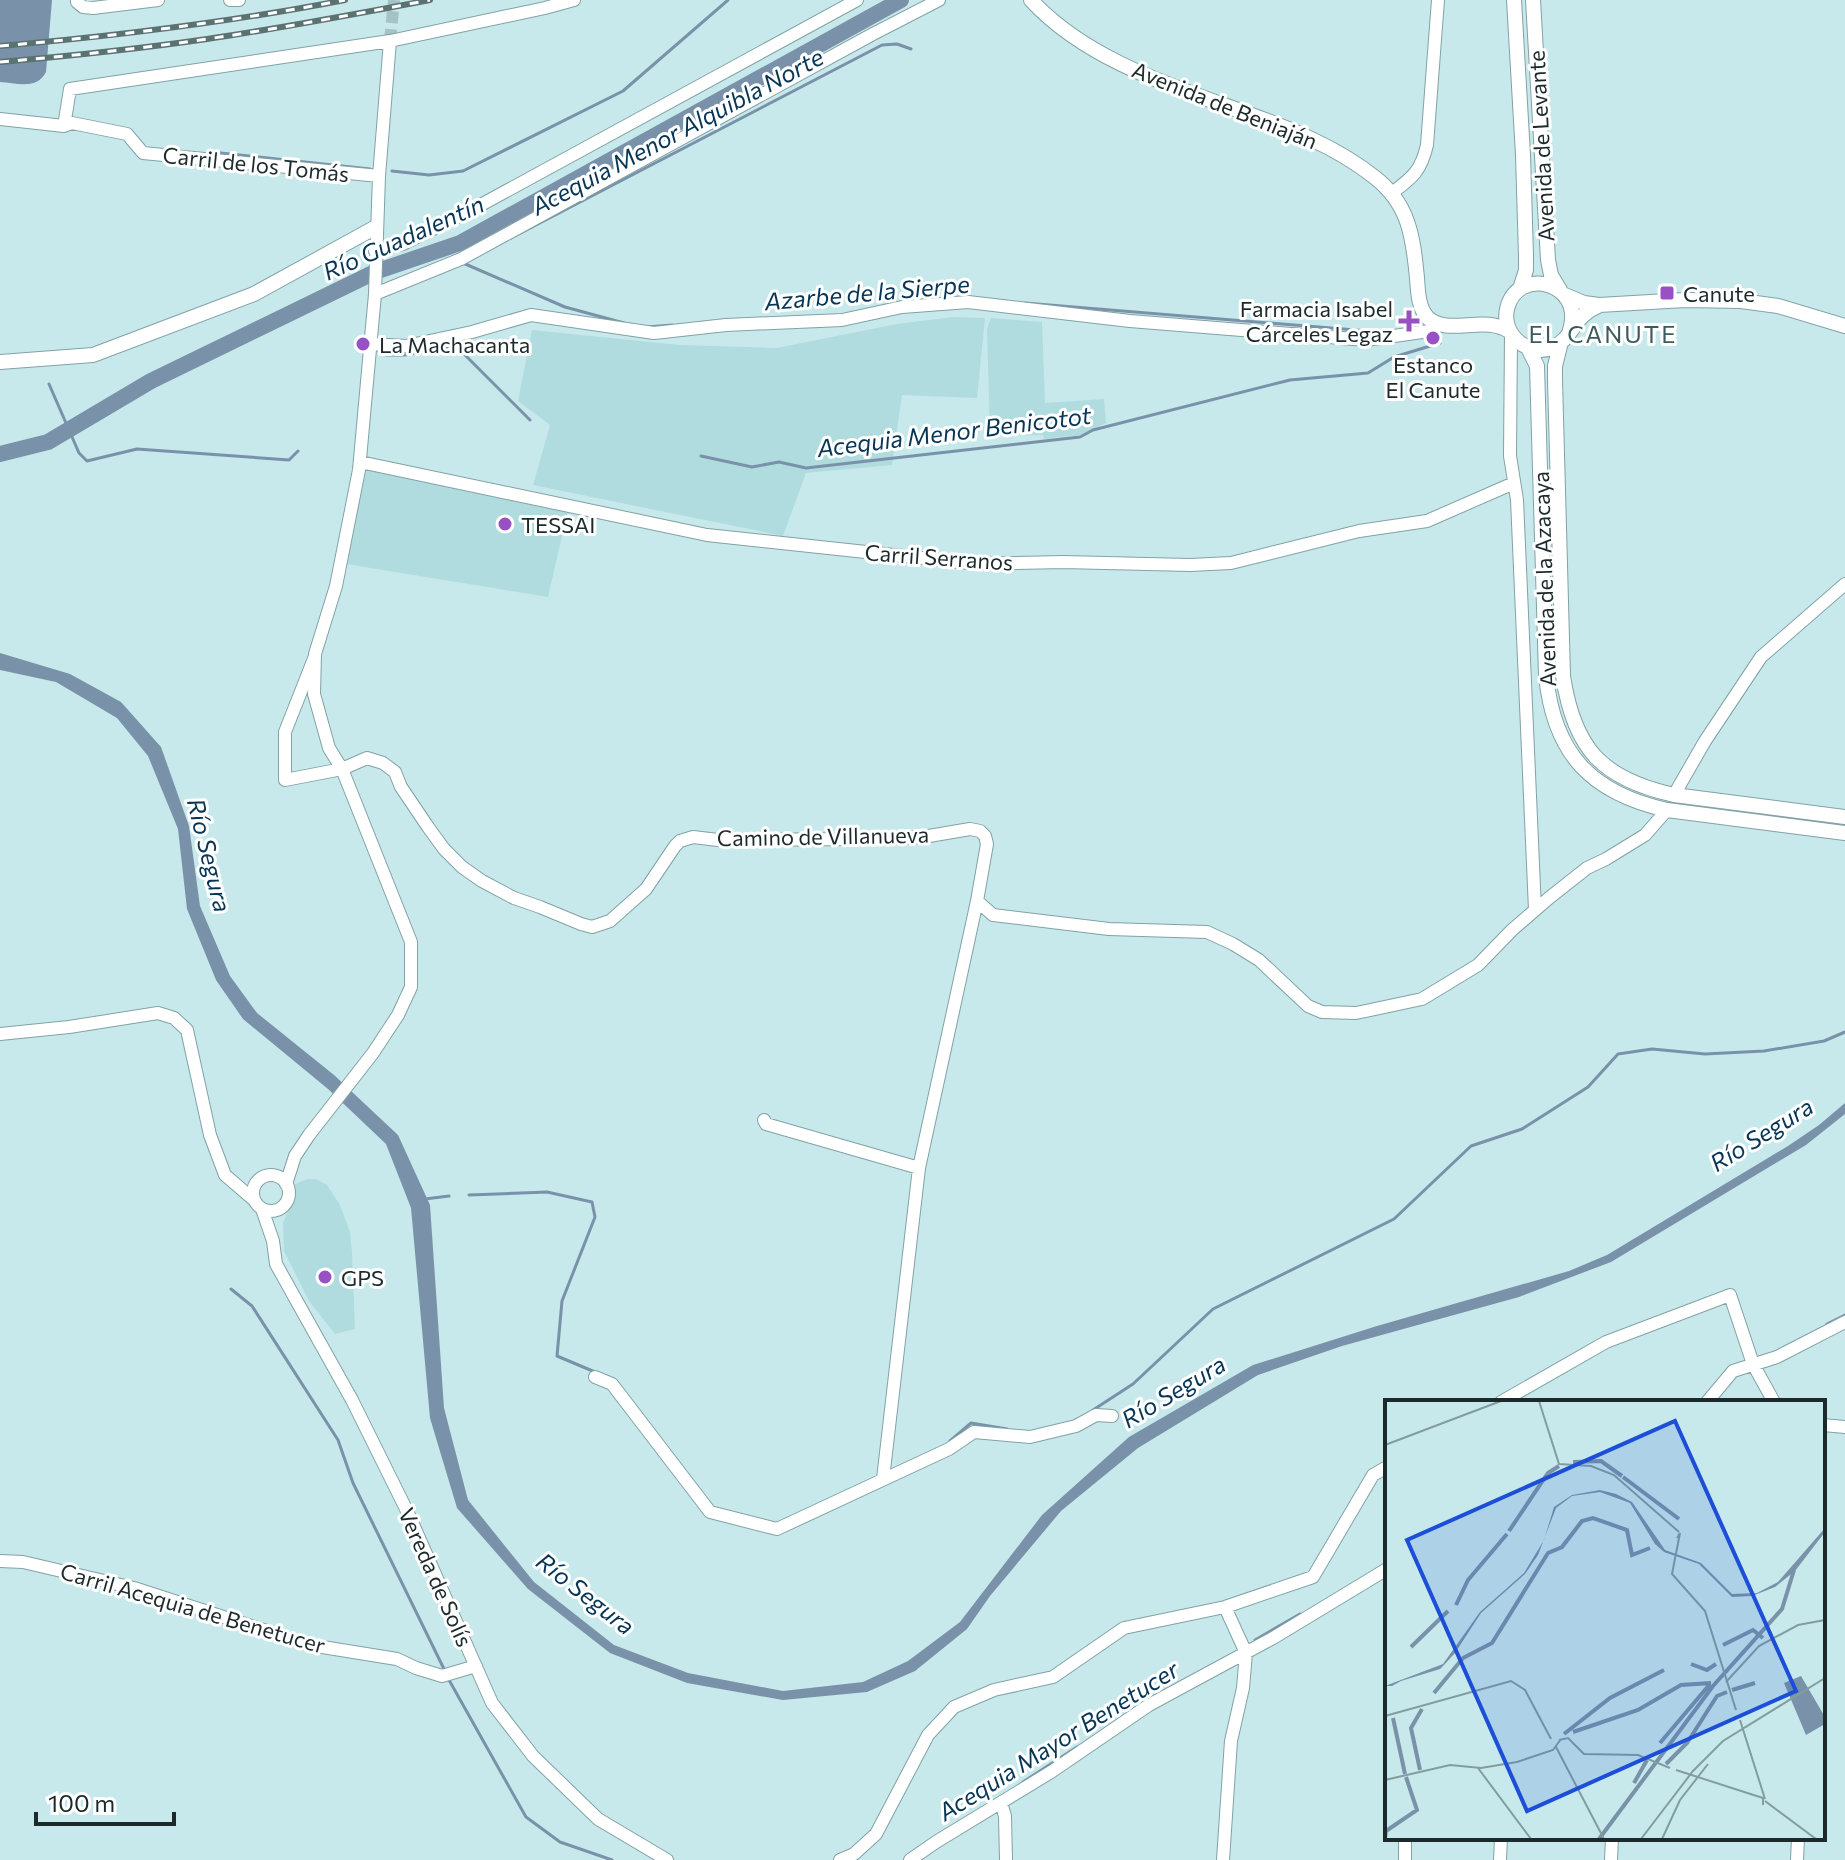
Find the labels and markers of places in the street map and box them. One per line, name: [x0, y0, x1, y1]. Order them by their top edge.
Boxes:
place label: Canute: [1683, 280, 1755, 307]
marker: Canute: [1658, 284, 1676, 302]
place label: Farmacia Isabel Cárceles Legaz: [1240, 295, 1393, 347]
marker: Farmacia Isabel Cárceles Legaz: [1400, 312, 1418, 330]
marker: Estanco El Canute: [1424, 329, 1442, 347]
place label: La Machacanta: [379, 331, 530, 358]
marker: La Machacanta: [354, 335, 372, 353]
place label: Estanco El Canute: [1386, 351, 1480, 403]
place label: TESSAI: [521, 511, 595, 538]
marker: TESSAI: [496, 515, 514, 533]
place label: GPS: [341, 1264, 384, 1291]
marker: GPS: [316, 1268, 334, 1286]

